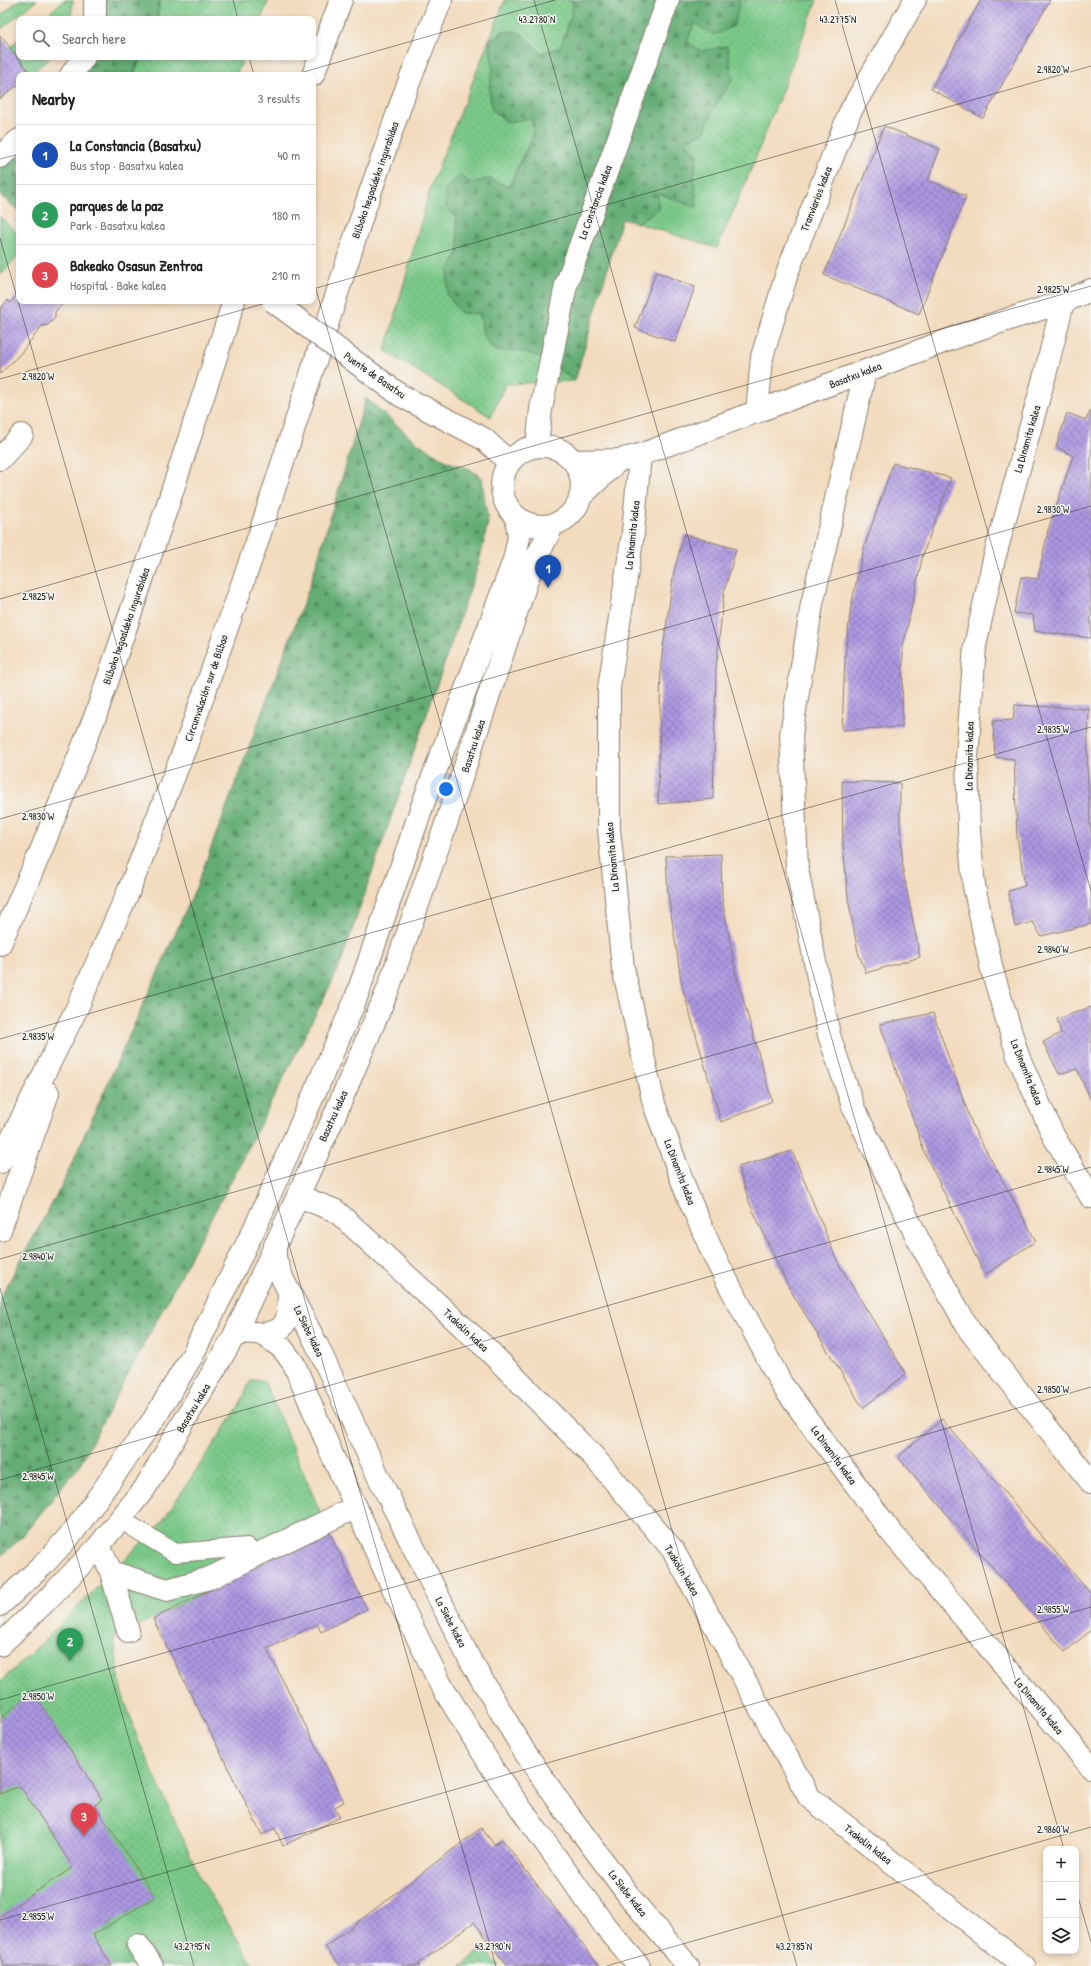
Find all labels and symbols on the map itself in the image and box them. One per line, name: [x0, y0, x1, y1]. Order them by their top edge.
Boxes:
text: 43.2780°N: [519, 13, 555, 26]
text: 43.2775°N: [820, 13, 856, 26]
text: 2.9820°W: [1037, 63, 1070, 76]
street label: Bilboko hegoaldeko ingurabidea: [348, 119, 402, 240]
street label: La Constancia kalea: [575, 162, 615, 241]
street label: Tranviarios kalea: [797, 164, 835, 233]
text: 2.9825°W: [1037, 283, 1070, 296]
street label: Puente de Basatxu: [341, 348, 409, 402]
street label: Basatxu kalea: [827, 358, 884, 391]
text: 2.9820°W: [22, 370, 55, 383]
street label: La Dinamita kalea: [1011, 403, 1043, 474]
street label: La Dinamita kalea: [621, 499, 643, 570]
text: 2.9830°W: [1037, 503, 1070, 516]
pin: 1: [535, 555, 561, 588]
street label: Bilboko hegoaldeko ingurabidea: [99, 565, 153, 686]
text: 2.9825°W: [22, 590, 55, 603]
street label: Circunvalación sur de Bilbao: [181, 632, 231, 743]
street label: Basatxu kalea: [458, 717, 488, 774]
street label: La Dinamita kalea: [961, 721, 977, 791]
text: 2.9835°W: [1037, 723, 1070, 736]
your location: [436, 779, 456, 799]
text: 2.9830°W: [22, 810, 55, 823]
street label: La Dinamita kalea: [602, 821, 622, 892]
text: 2.9840°W: [1037, 943, 1070, 956]
text: 2.9835°W: [22, 1030, 55, 1043]
street label: La Dinamita kalea: [1008, 1037, 1047, 1107]
street label: Basatxu kalea: [316, 1088, 351, 1144]
street label: La Dinamita kalea: [661, 1137, 699, 1207]
text: 2.9845°W: [1037, 1163, 1069, 1176]
text: 2.9840°W: [22, 1250, 55, 1263]
street label: La Siebe kalea: [291, 1303, 328, 1359]
street label: Txakolin kalea: [440, 1306, 492, 1355]
street label: Basatxu kalea: [173, 1380, 213, 1435]
text: 2.9850°W: [1037, 1383, 1070, 1396]
street label: La Dinamita kalea: [808, 1423, 860, 1488]
text: 2.9845°W: [22, 1470, 54, 1483]
street label: Txakolin kalea: [661, 1542, 703, 1599]
street label: La Siebe kalea: [432, 1594, 470, 1650]
text: 2.9855°W: [1037, 1603, 1070, 1616]
pin: 2: [57, 1628, 83, 1661]
street label: La Dinamita kalea: [1011, 1675, 1067, 1737]
text: 2.9850°W: [22, 1690, 55, 1703]
pin: 3: [71, 1803, 97, 1836]
street label: Txakolin kalea: [841, 1821, 895, 1867]
text: 2.9860°W: [1037, 1823, 1070, 1836]
street label: La Siebe kalea: [606, 1867, 651, 1919]
text: 2.9855°W: [22, 1910, 55, 1923]
text: 43.2795°N: [174, 1940, 210, 1953]
text: 43.2790°N: [475, 1940, 511, 1953]
text: 43.2785°N: [776, 1940, 812, 1953]

